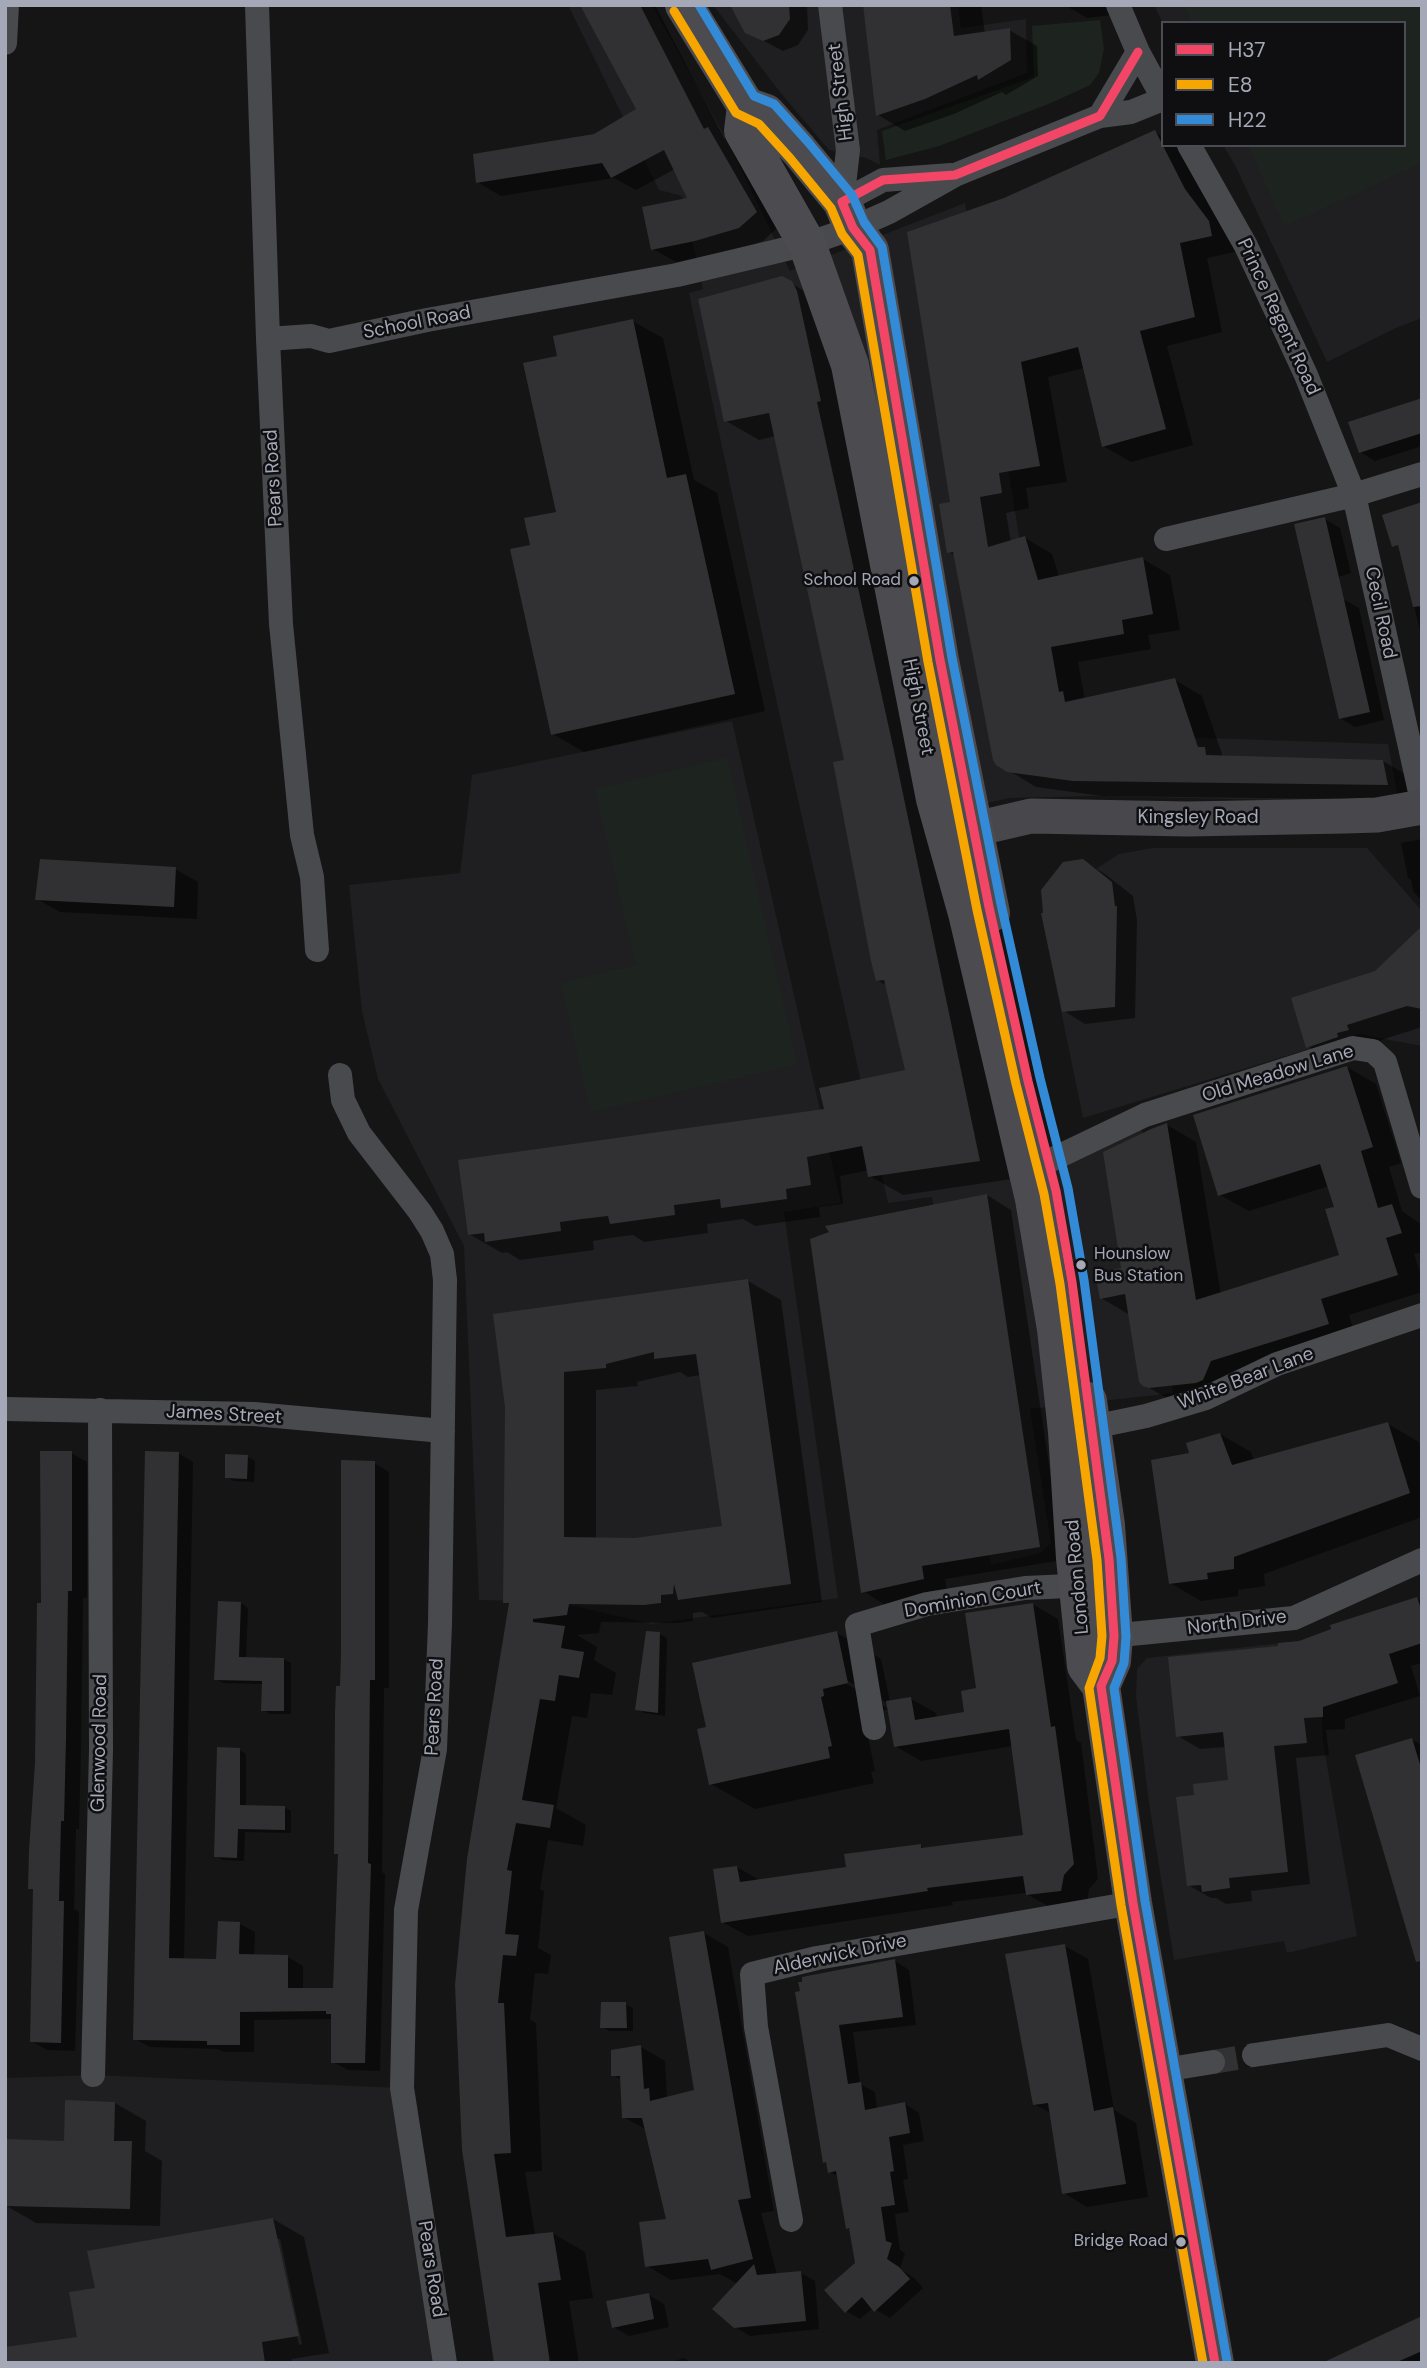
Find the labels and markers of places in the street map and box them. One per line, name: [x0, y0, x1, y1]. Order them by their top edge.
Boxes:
place label: School Road: [804, 571, 901, 591]
marker: School Road: [907, 574, 921, 588]
place label: Hounslow Bus Station: [1094, 1245, 1183, 1285]
marker: Hounslow Bus Station: [1074, 1258, 1088, 1272]
place label: Bridge Road: [1074, 2232, 1168, 2252]
marker: Bridge Road: [1174, 2235, 1188, 2249]

